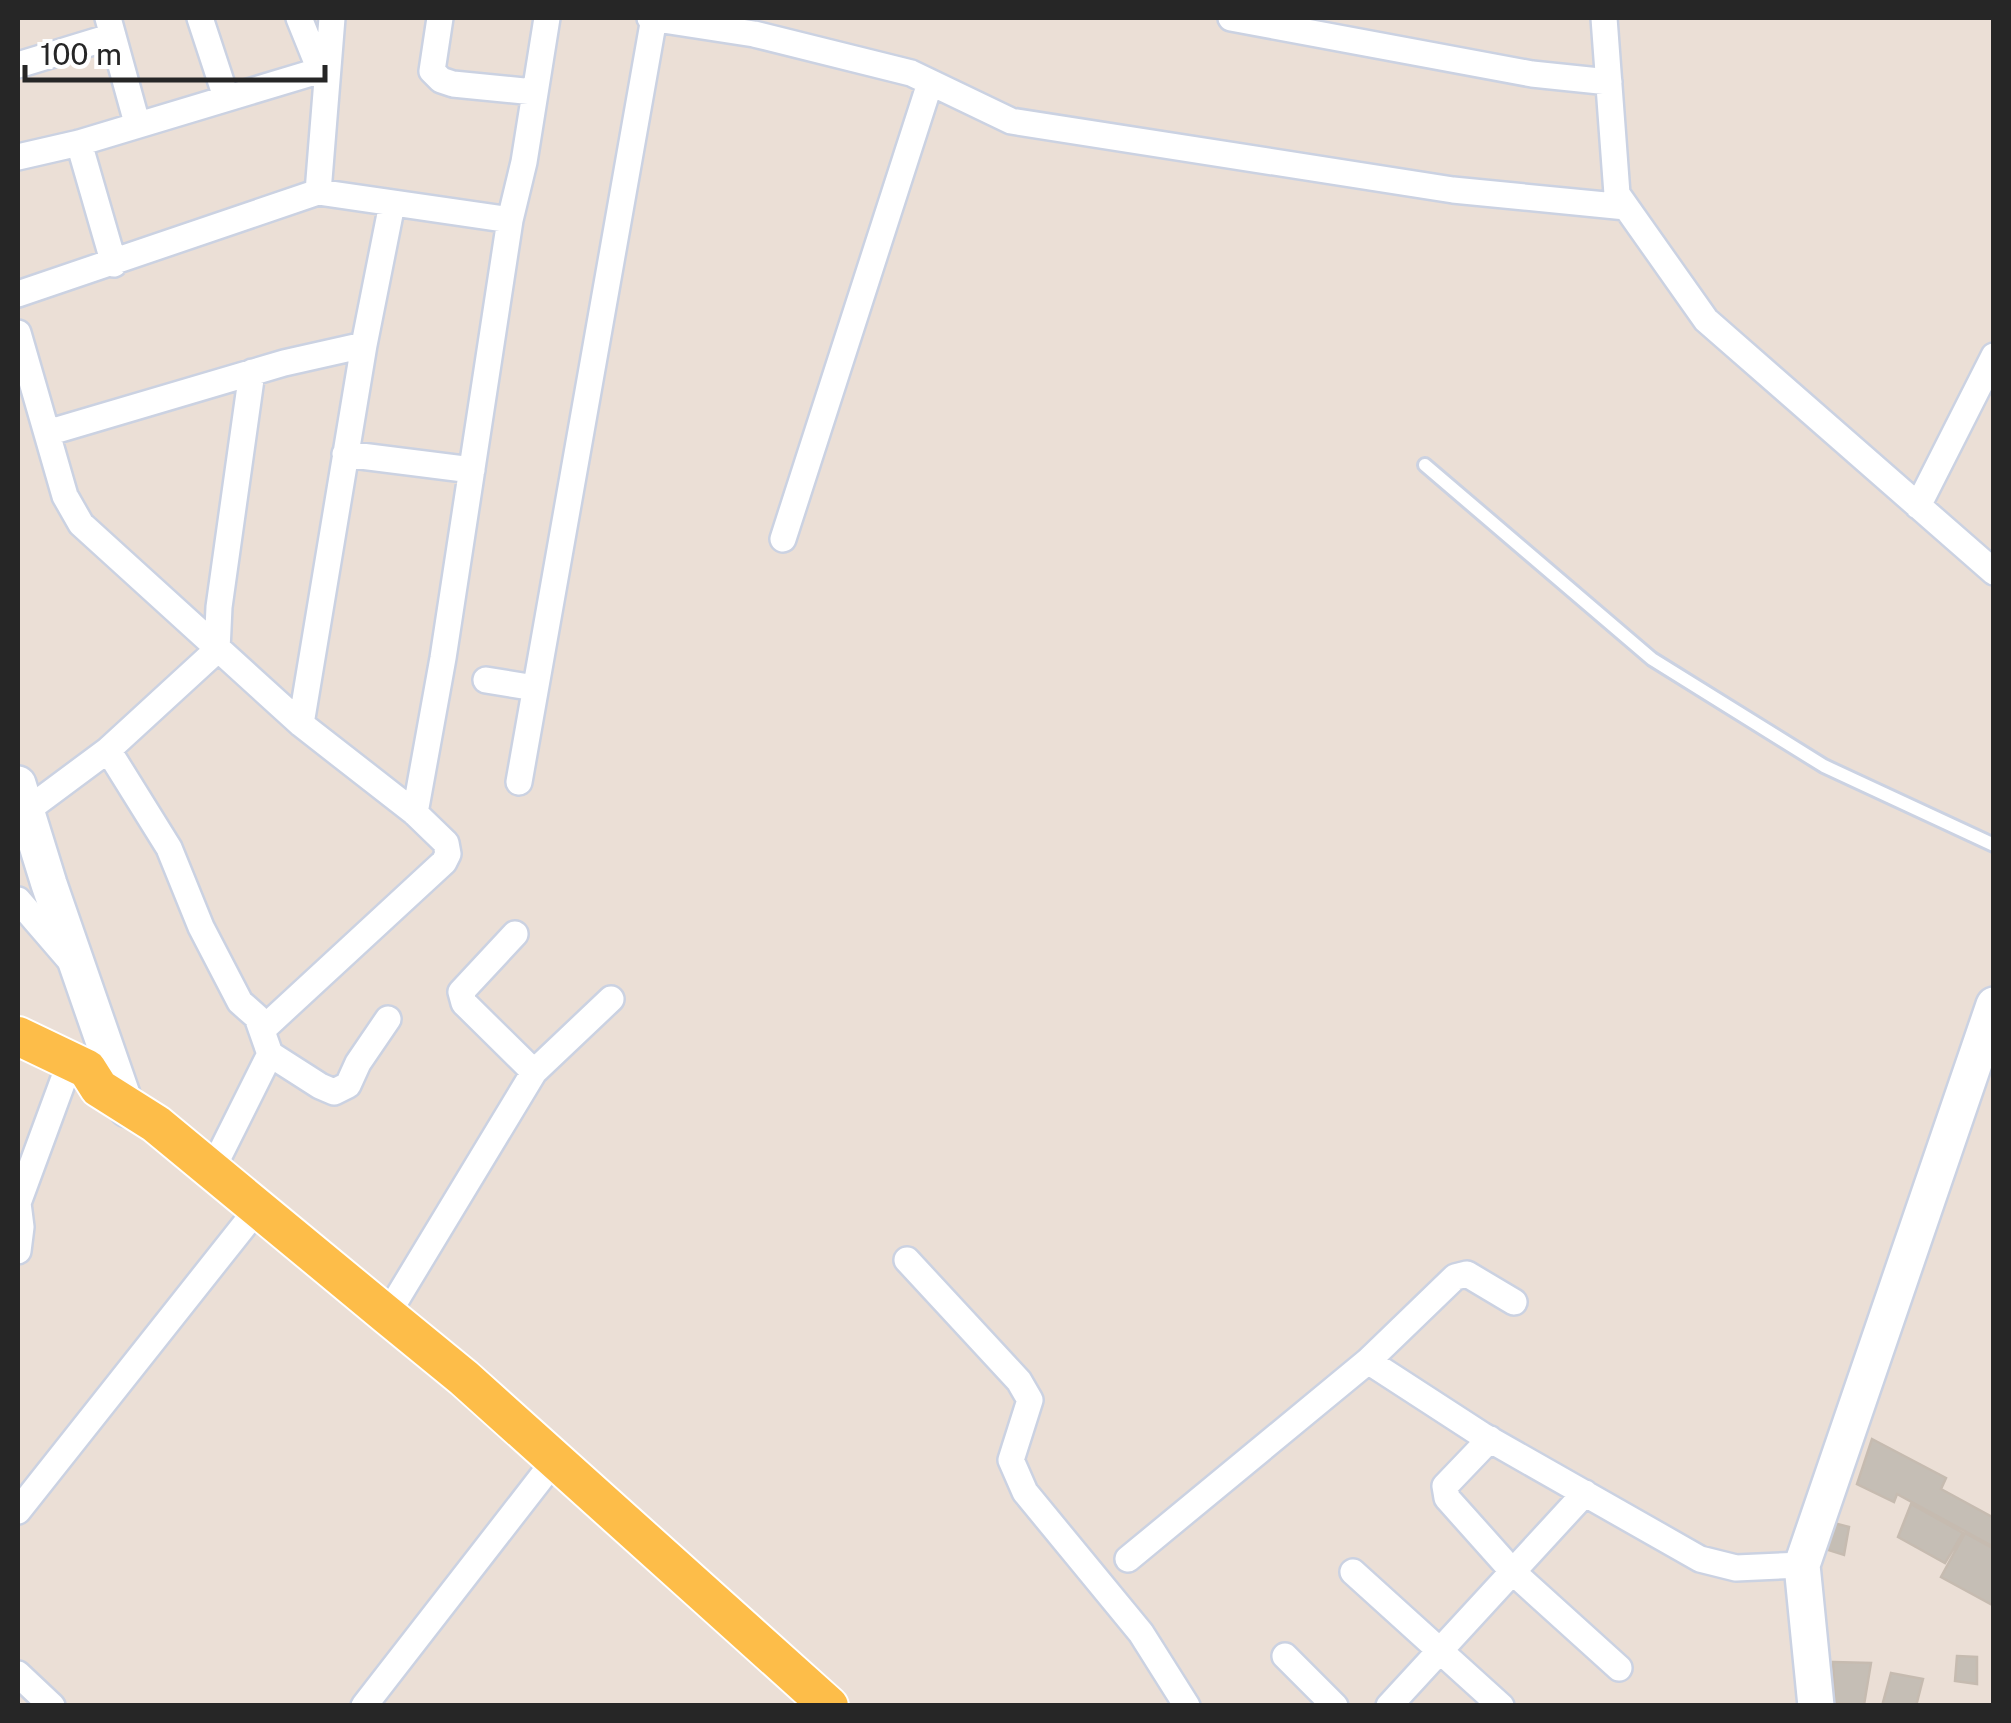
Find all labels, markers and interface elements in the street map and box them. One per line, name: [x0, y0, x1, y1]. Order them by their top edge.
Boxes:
scale bar: [25, 20, 325, 82]
text: 100 m: [40, 36, 122, 72]

